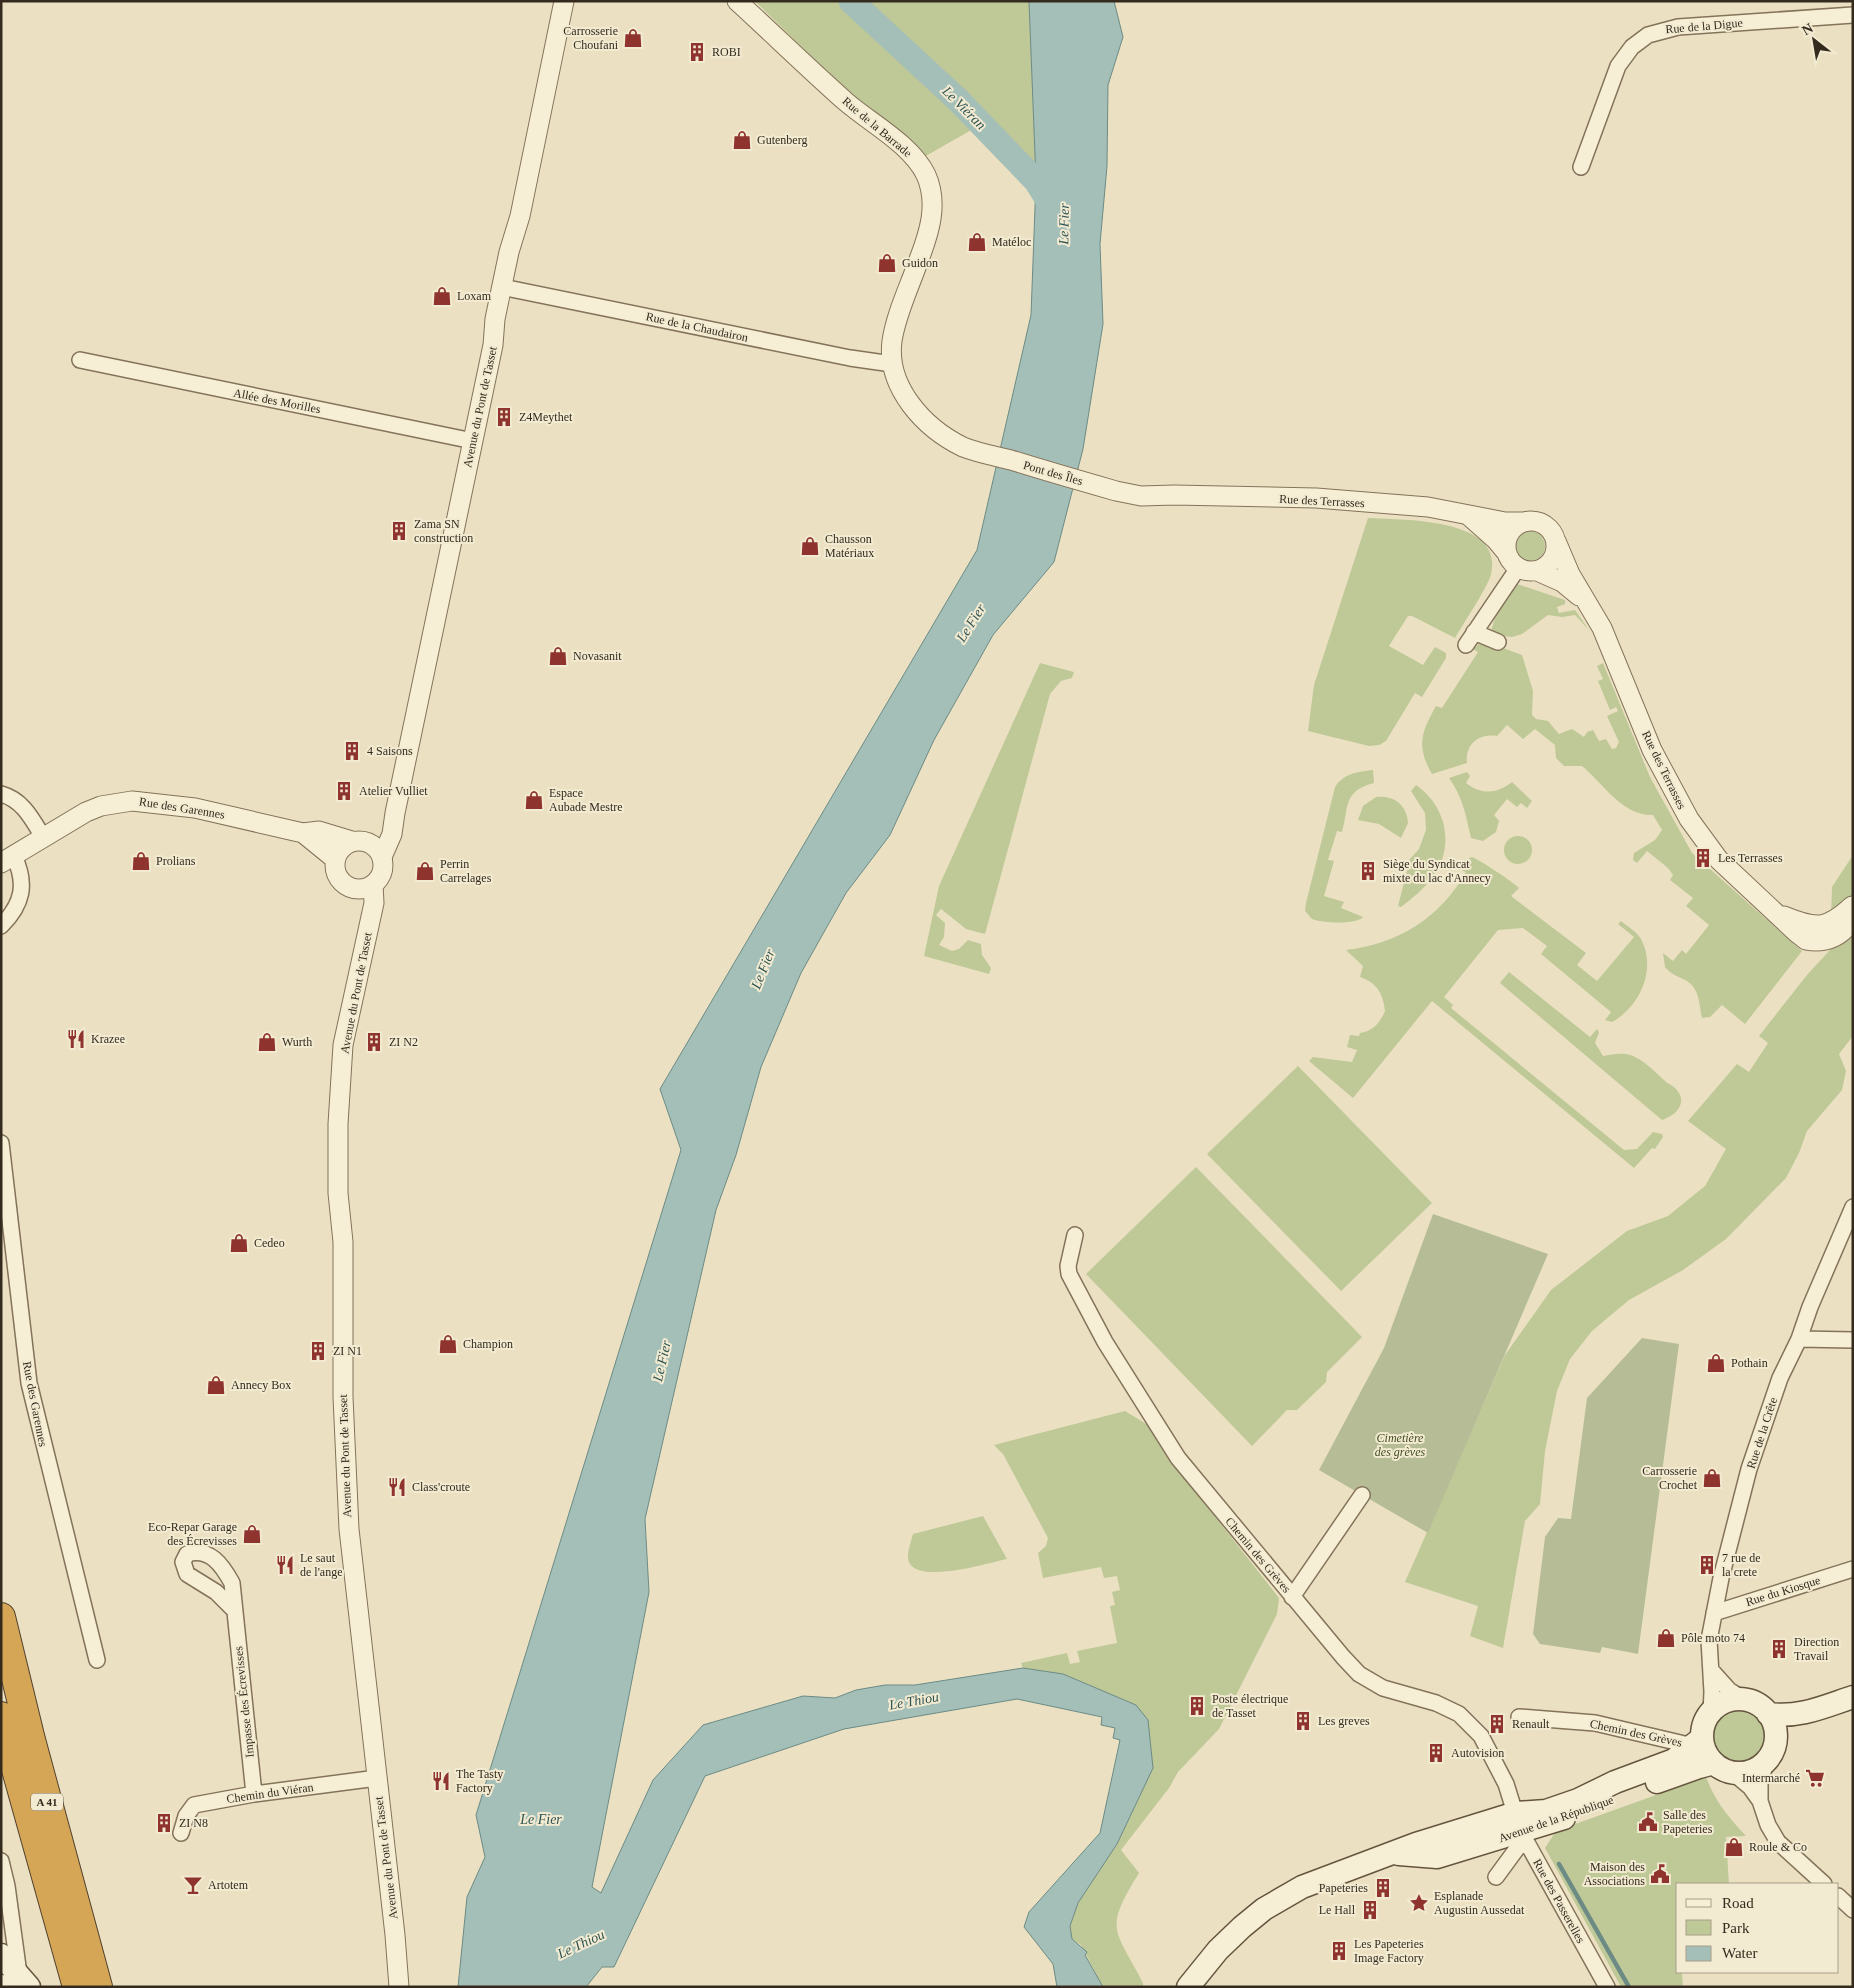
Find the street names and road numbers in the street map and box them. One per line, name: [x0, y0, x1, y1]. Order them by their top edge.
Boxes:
street label: Rue de la Digue: [1665, 16, 1743, 36]
street label: Rue de la Barrade: [839, 94, 915, 160]
street label: Rue de la Chaudairon: [645, 309, 749, 345]
street label: Avenue du Pont de Tasset: [460, 345, 500, 469]
street label: Allée des Morilles: [232, 386, 322, 416]
street label: Pont des Îles: [1022, 458, 1085, 488]
street label: Rue des Terrasses: [1279, 492, 1365, 510]
street label: Rue des Terrasses: [1639, 728, 1689, 812]
street label: Rue des Garennes: [138, 794, 226, 822]
street label: Avenue du Pont de Tasset: [337, 930, 375, 1055]
street label: Rue des Garennes: [20, 1360, 50, 1448]
street label: Avenue du Pont de Tasset: [336, 1393, 354, 1518]
street label: Rue de la Crête: [1744, 1395, 1780, 1471]
street label: Chemin des Grèves: [1222, 1515, 1294, 1596]
street label: Rue du Kiosque: [1744, 1573, 1822, 1609]
street label: Impasse des Écrevisses: [231, 1645, 257, 1758]
street label: Chemin des Grèves: [1589, 1716, 1684, 1750]
street label: Chemin du Viéran: [226, 1780, 314, 1806]
street label: Avenue de la République: [1497, 1793, 1615, 1845]
road number: A 41: [31, 1794, 63, 1810]
street label: Avenue du Pont de Tasset: [371, 1795, 400, 1920]
street label: Rue des Passerelles: [1530, 1857, 1588, 1946]

